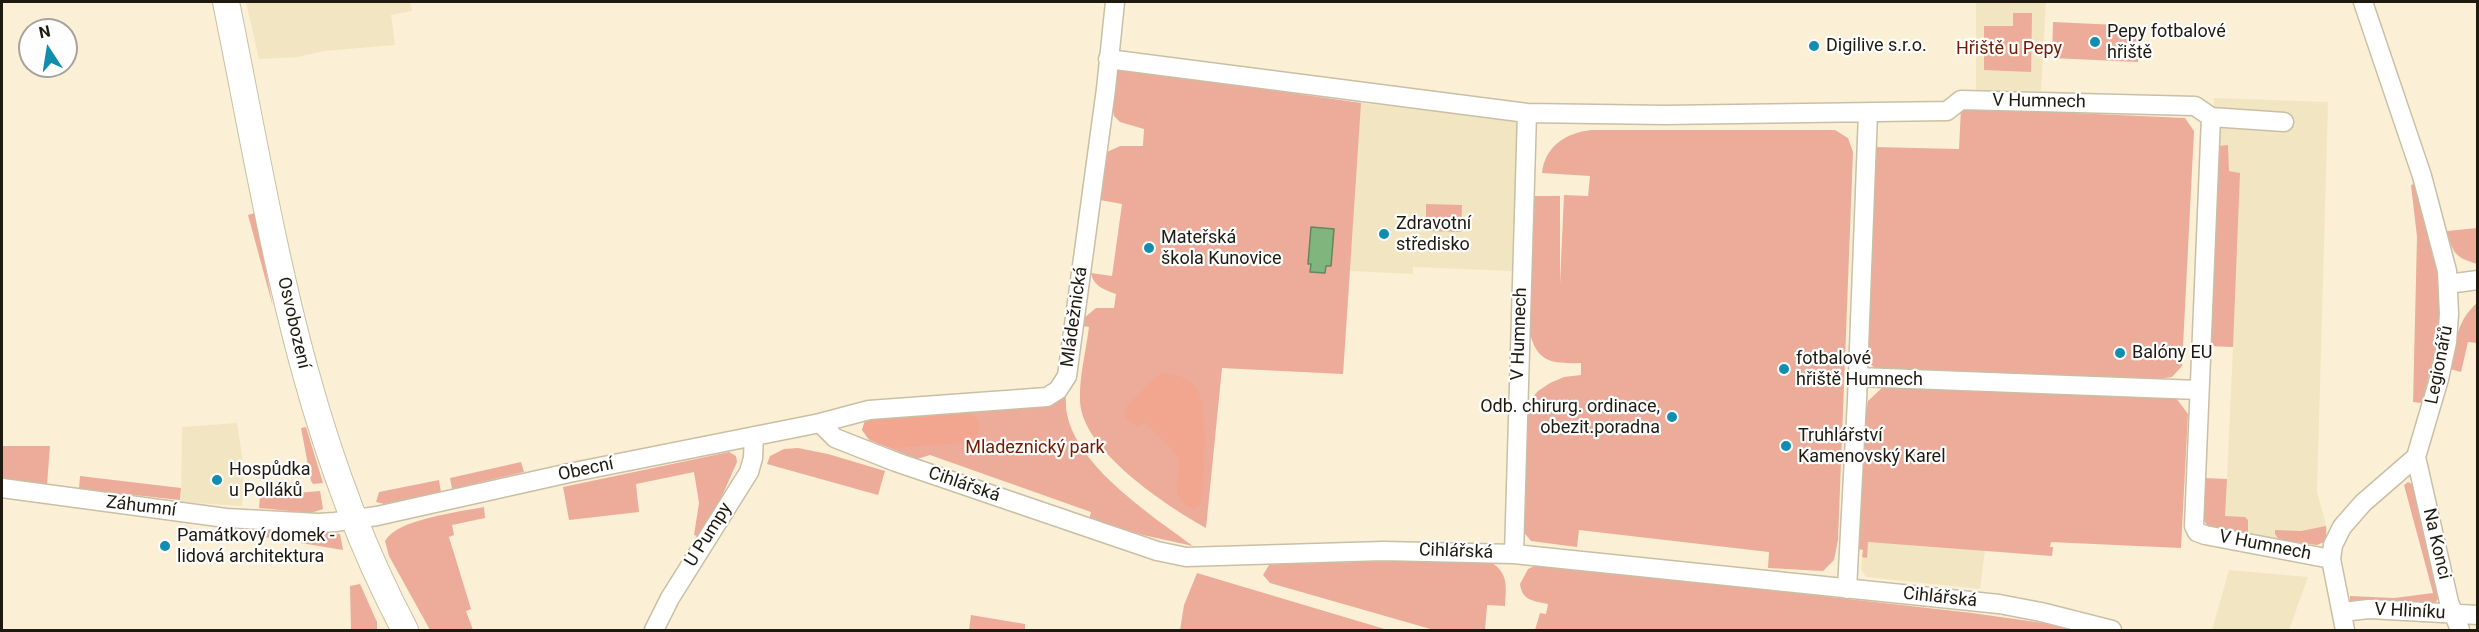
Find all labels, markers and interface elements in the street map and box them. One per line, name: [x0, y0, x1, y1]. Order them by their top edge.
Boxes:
north arrow: [18, 18, 78, 78]
text: N: [37, 21, 52, 42]
place label: Pepy fotbalové hřiště: [2107, 21, 2226, 63]
place label: Digilive s.r.o.: [1826, 35, 1927, 57]
marker: Pepy fotbalové hřiště: [2088, 35, 2102, 49]
park label: Hřiště u Pepy: [1956, 38, 2062, 60]
marker: Digilive s.r.o.: [1807, 39, 1821, 53]
street label: V Humnech: [1992, 90, 2086, 114]
place label: Zdravotní středisko: [1396, 213, 1471, 256]
place label: Mateřská škola Kunovice: [1161, 227, 1281, 270]
marker: Zdravotní středisko: [1377, 227, 1391, 241]
marker: Mateřská škola Kunovice: [1142, 241, 1156, 255]
street label: Mládežnická: [1057, 265, 1093, 369]
street label: Osvobození: [272, 275, 314, 371]
street label: V Humnech: [1508, 287, 1532, 381]
street label: Legionářů: [2422, 324, 2458, 406]
place label: Balóny EU: [2132, 342, 2212, 364]
marker: Balóny EU: [2113, 346, 2127, 360]
place label: fotbalové hřiště Humnech: [1796, 348, 1923, 391]
marker: fotbalové hřiště Humnech: [1777, 362, 1791, 376]
place label: Odb. chirurg. ordinace, obezit.poradna: [1480, 396, 1660, 438]
marker: Odb. chirurg. ordinace, obezit.poradna: [1665, 410, 1679, 424]
place label: Truhlářství Kamenovský Karel: [1798, 425, 1946, 468]
park label: Mladeznický park: [965, 437, 1105, 459]
marker: Truhlářství Kamenovský Karel: [1779, 439, 1793, 453]
street label: Obecní: [556, 454, 616, 486]
place label: Hospůdka u Polláků: [229, 459, 310, 502]
street label: Cihlářská: [925, 463, 1003, 507]
marker: Hospůdka u Polláků: [210, 473, 224, 487]
street label: Záhumní: [105, 492, 177, 522]
street label: U Pumpy: [681, 499, 737, 571]
street label: Na Konci: [2417, 506, 2455, 582]
place label: Památkový domek - lidová architektura: [177, 525, 335, 568]
street label: V Humnech: [2217, 526, 2313, 566]
marker: Památkový domek - lidová architektura: [158, 539, 172, 553]
street label: Cihlářská: [1418, 540, 1494, 564]
street label: Cihlářská: [1902, 583, 1978, 613]
street label: V Hliníku: [2374, 599, 2446, 625]

